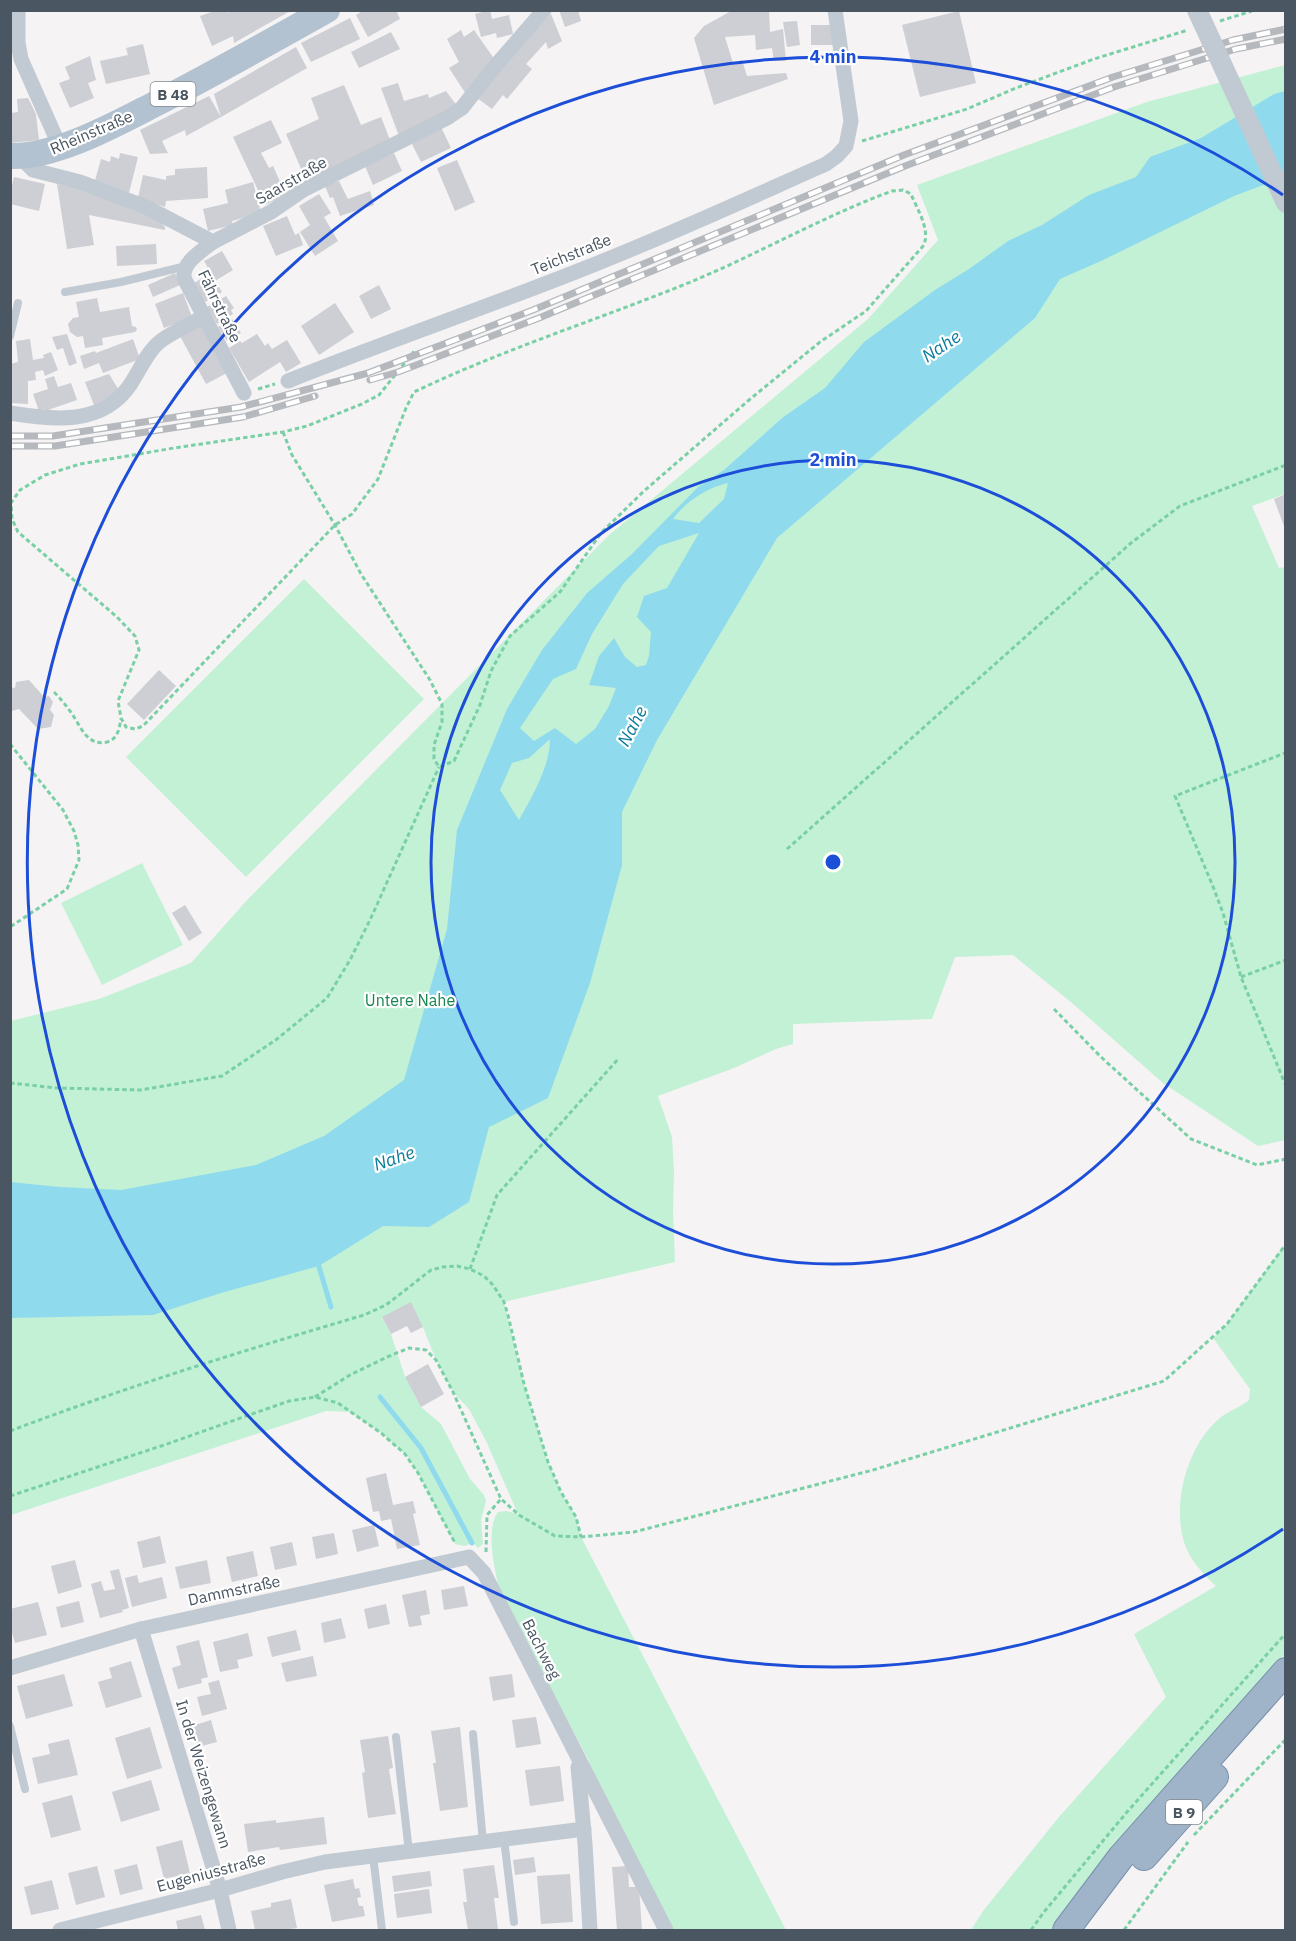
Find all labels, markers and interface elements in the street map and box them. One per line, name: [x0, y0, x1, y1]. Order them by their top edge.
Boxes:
text: 4 min: [809, 45, 857, 68]
road number: B 48: [150, 82, 195, 106]
street label: Rheinstraße: [47, 106, 136, 158]
street label: Saarstraße: [252, 152, 330, 208]
street label: Teichstraße: [528, 229, 614, 279]
street label: Fährstraße: [194, 266, 246, 346]
water label: Nahe: [917, 325, 965, 367]
text: 2 min: [809, 448, 857, 471]
water label: Nahe: [612, 702, 652, 750]
centre of rings: [823, 852, 843, 872]
park label: Untere Nahe: [365, 990, 455, 1010]
water label: Nahe: [370, 1140, 418, 1176]
street label: Dammstraße: [186, 1570, 282, 1610]
street label: Bachweg: [518, 1615, 566, 1683]
street label: In der Weizengewann: [172, 1697, 236, 1851]
road number: B 9: [1166, 1800, 1202, 1824]
street label: Eugeniusstraße: [154, 1848, 268, 1896]

